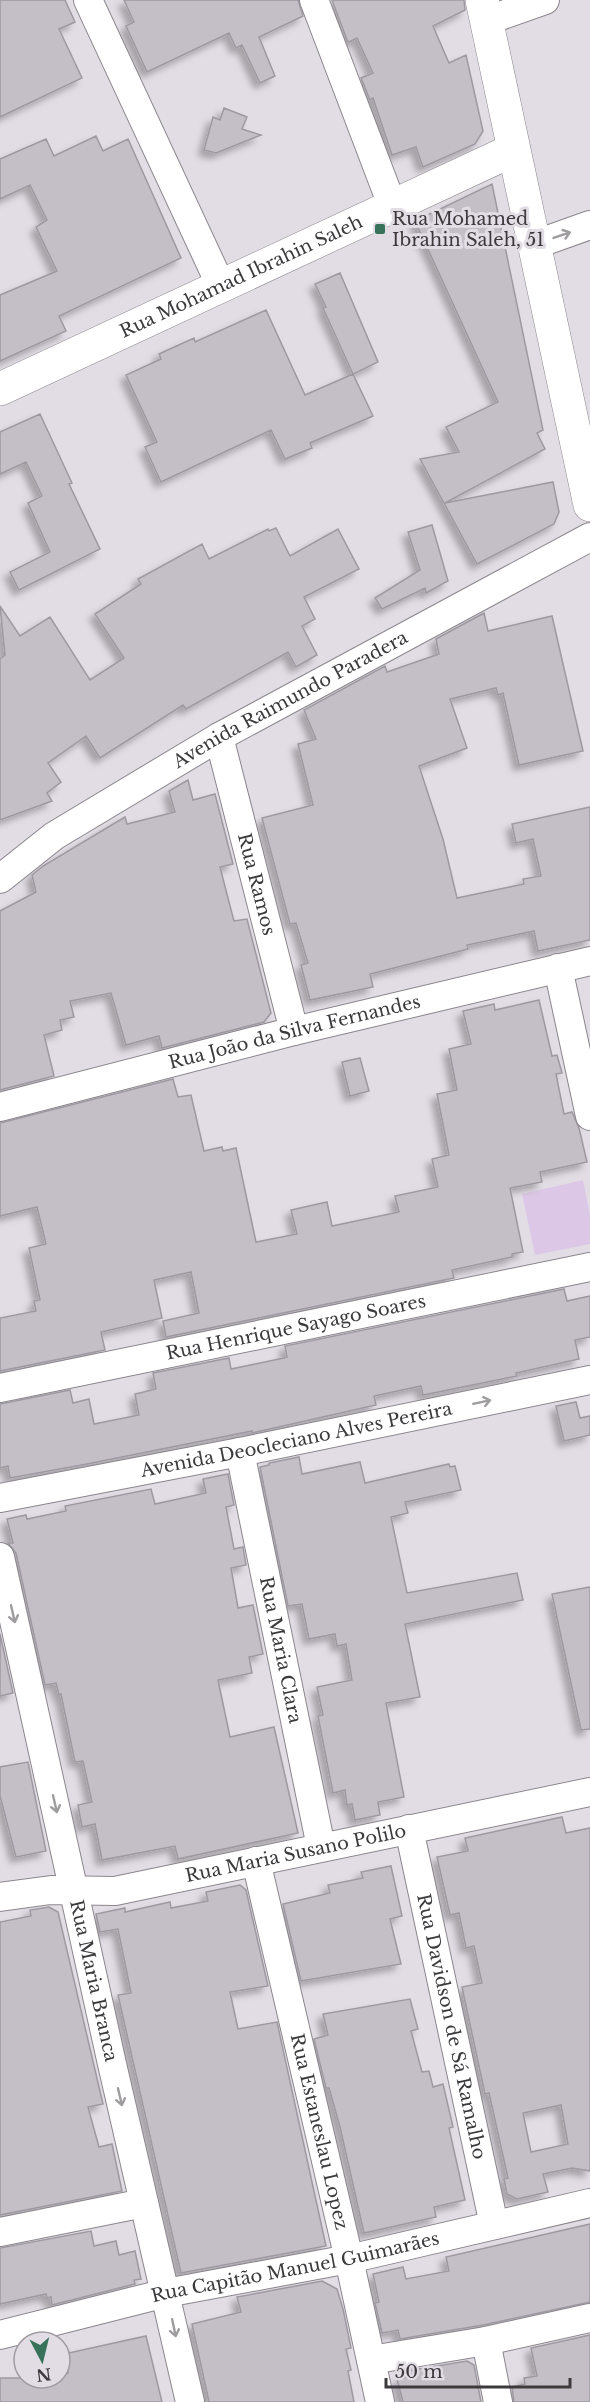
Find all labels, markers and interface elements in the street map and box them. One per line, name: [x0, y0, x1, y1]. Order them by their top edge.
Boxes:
place label: Rua Mohamed Ibrahin Saleh, 51: [392, 208, 544, 251]
street label: Rua Mohamad Ibrahin Saleh: [116, 211, 366, 343]
marker: Rua Mohamed Ibrahin Saleh, 51: [373, 222, 387, 236]
one-way arrow: [552, 229, 571, 240]
street label: Avenida Raimundo Paradera: [168, 626, 412, 774]
street label: Rua Ramos: [233, 831, 280, 938]
street label: Rua João da Silva Fernandes: [166, 990, 423, 1074]
street label: Rua Henrique Sayago Soares: [164, 1290, 428, 1365]
one-way arrow: [472, 1396, 492, 1407]
street label: Avenida Deocleciano Alves Pereira: [138, 1398, 454, 1482]
street label: Rua Maria Clara: [255, 1575, 306, 1725]
one-way arrow: [7, 1604, 19, 1623]
one-way arrow: [50, 1794, 61, 1813]
street label: Rua Maria Susano Polilo: [183, 1820, 408, 1887]
street label: Rua Davidson de Sá Ramalho: [412, 1892, 491, 2161]
street label: Rua Maria Branca: [65, 1898, 122, 2064]
street label: Rua Estaneslau Lopez: [286, 2031, 353, 2232]
one-way arrow: [114, 2087, 126, 2106]
street label: Rua Capitão Manuel Guimarães: [149, 2227, 441, 2307]
one-way arrow: [169, 2317, 180, 2337]
north arrow: [12, 2330, 72, 2390]
scale bar: [386, 2351, 570, 2389]
text: 50 m: [395, 2361, 443, 2383]
text: N: [35, 2364, 53, 2386]

